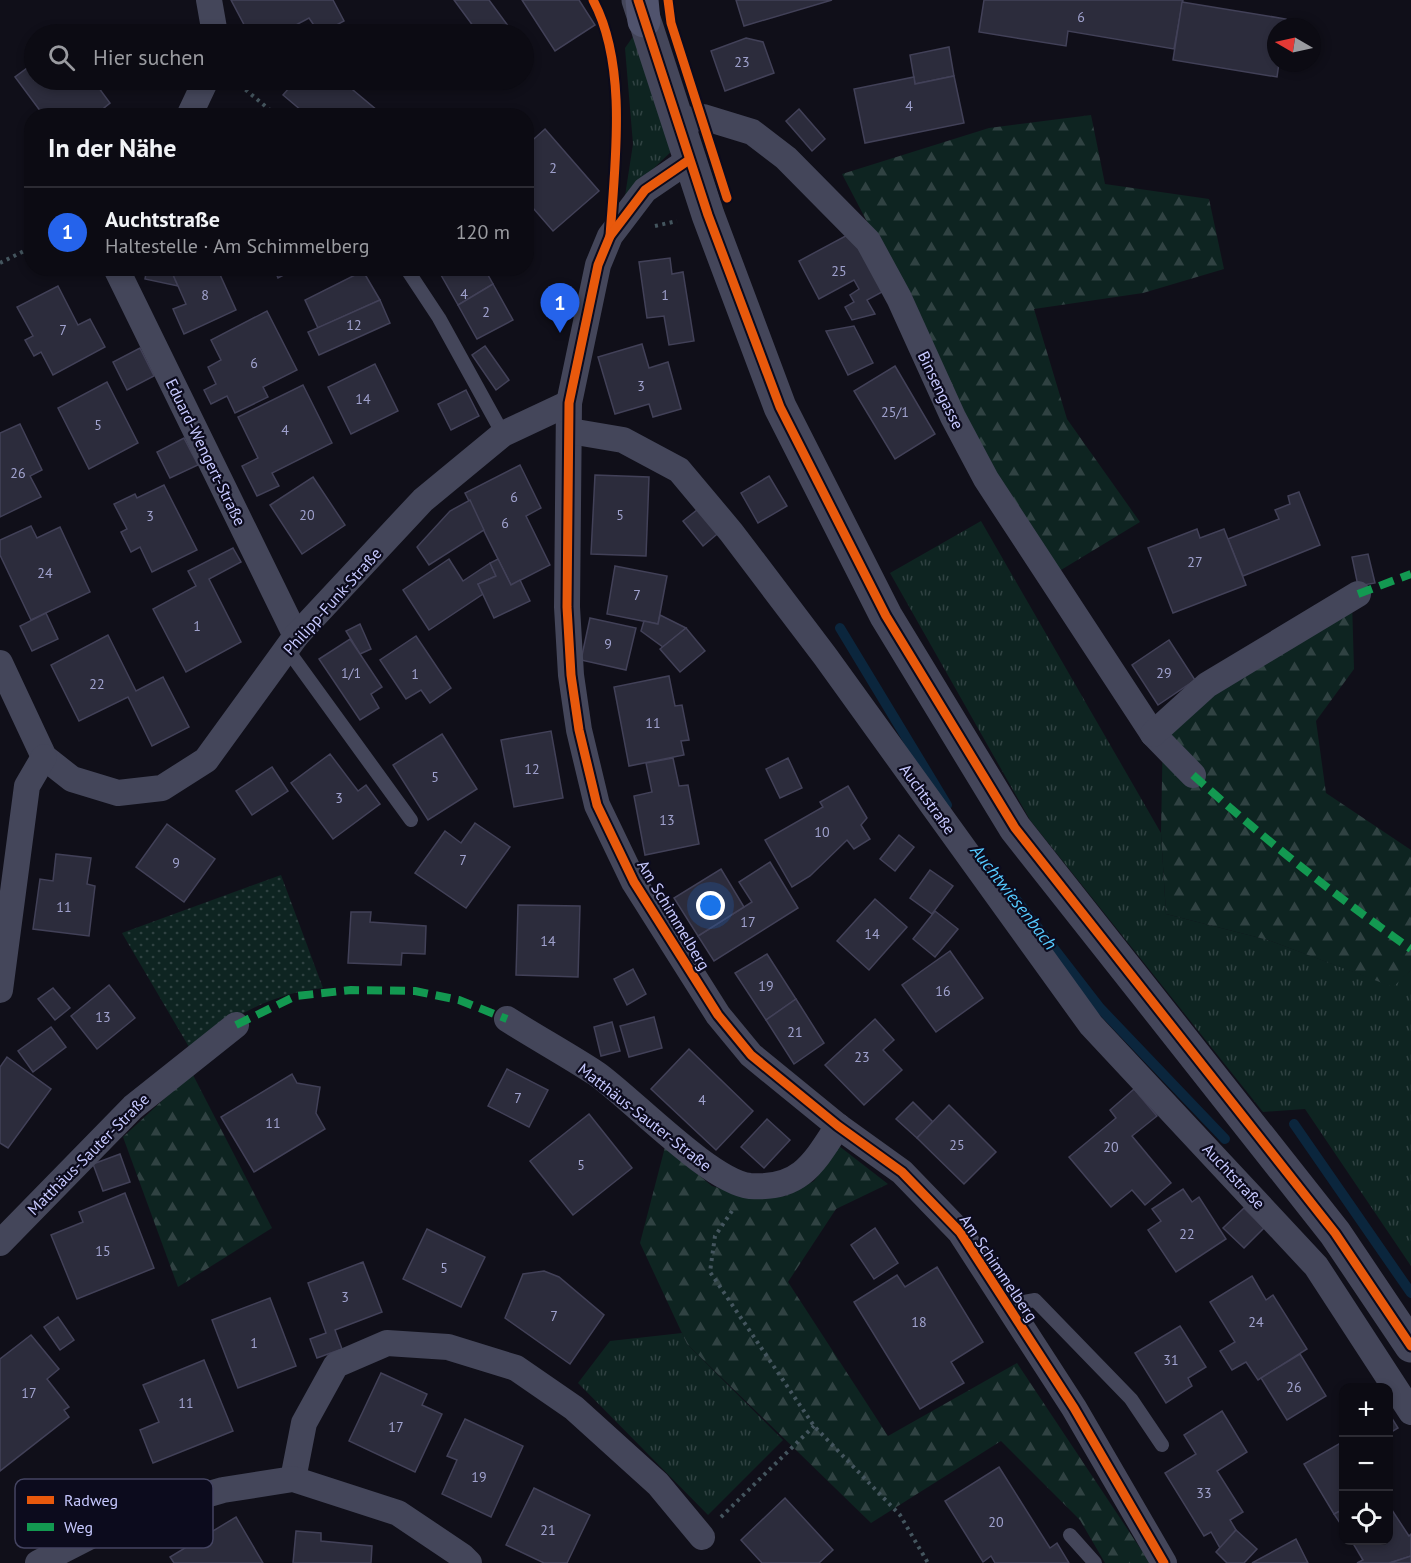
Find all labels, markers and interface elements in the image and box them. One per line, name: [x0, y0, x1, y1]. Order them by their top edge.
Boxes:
house number: 6: [1077, 8, 1085, 26]
north arrow: [1267, 18, 1321, 72]
search box: [24, 24, 534, 90]
icon: search: [45, 41, 78, 74]
text: Hier suchen: [93, 43, 205, 71]
house number: 23: [734, 53, 750, 71]
house number: 4: [905, 97, 913, 115]
text: In der Nähe: [48, 131, 176, 164]
house number: 2: [549, 159, 557, 177]
text: Auchtstraße: [105, 205, 220, 233]
text: 1: [62, 219, 73, 245]
text: 120 m: [456, 219, 510, 245]
text: Haltestelle · Am Schimmelberg: [105, 233, 369, 259]
house number: 25: [831, 262, 847, 280]
pin: 1: [540, 284, 580, 333]
house number: 4: [460, 285, 468, 303]
house number: 8: [201, 286, 209, 304]
house number: 1: [661, 286, 669, 304]
house number: 2: [482, 303, 490, 321]
house number: 12: [346, 316, 362, 334]
house number: 7: [59, 321, 67, 339]
street label: Binsengasse: [914, 348, 968, 432]
house number: 6: [250, 354, 258, 372]
street label: Eduard-Wengert-Straße: [162, 375, 250, 529]
house number: 3: [637, 377, 645, 395]
house number: 14: [355, 390, 371, 408]
house number: 25/1: [881, 403, 909, 421]
house number: 5: [94, 416, 102, 434]
house number: 4: [281, 421, 289, 439]
house number: 26: [10, 464, 26, 482]
house number: 6: [510, 488, 518, 506]
house number: 20: [299, 506, 315, 524]
house number: 5: [616, 506, 624, 524]
house number: 3: [146, 507, 154, 525]
house number: 6: [501, 514, 509, 532]
street label: Philipp-Funk-Straße: [279, 543, 385, 659]
house number: 27: [1187, 553, 1203, 571]
house number: 24: [37, 564, 53, 582]
house number: 7: [633, 586, 641, 604]
house number: 1: [193, 617, 201, 635]
house number: 9: [604, 635, 612, 653]
house number: 1/1: [341, 664, 361, 682]
house number: 29: [1156, 664, 1172, 682]
house number: 1: [411, 665, 419, 683]
house number: 22: [89, 675, 105, 693]
house number: 11: [645, 714, 661, 732]
house number: 12: [524, 760, 540, 778]
street label: Auchtstraße: [896, 760, 960, 838]
house number: 5: [431, 768, 439, 786]
house number: 3: [335, 789, 343, 807]
house number: 13: [659, 811, 675, 829]
house number: 10: [814, 823, 830, 841]
water label: Auchtwiesenbach: [965, 839, 1062, 954]
house number: 7: [459, 851, 467, 869]
house number: 9: [172, 854, 180, 872]
street label: Am Schimmelberg: [633, 856, 715, 974]
your location: [696, 891, 725, 920]
house number: 11: [56, 898, 72, 916]
house number: 17: [740, 913, 756, 931]
house number: 14: [864, 925, 880, 943]
house number: 14: [540, 932, 556, 950]
house number: 19: [758, 977, 774, 995]
house number: 16: [935, 982, 951, 1000]
house number: 13: [95, 1008, 111, 1026]
house number: 21: [787, 1023, 803, 1041]
house number: 23: [854, 1048, 870, 1066]
street label: Matthäus-Sauter-Straße: [574, 1059, 716, 1175]
street label: Matthäus-Sauter-Straße: [23, 1089, 153, 1219]
house number: 7: [514, 1089, 522, 1107]
house number: 4: [698, 1091, 706, 1109]
house number: 11: [265, 1114, 281, 1132]
house number: 25: [949, 1136, 965, 1154]
house number: 20: [1103, 1138, 1119, 1156]
street label: Auchtstraße: [1199, 1139, 1269, 1213]
house number: 5: [577, 1156, 585, 1174]
street label: Am Schimmelberg: [956, 1211, 1042, 1325]
house number: 22: [1179, 1225, 1195, 1243]
house number: 15: [95, 1242, 111, 1260]
house number: 5: [440, 1259, 448, 1277]
house number: 3: [341, 1288, 349, 1306]
house number: 7: [550, 1307, 558, 1325]
house number: 18: [911, 1313, 927, 1331]
house number: 24: [1248, 1313, 1264, 1331]
house number: 1: [250, 1334, 258, 1352]
house number: 31: [1163, 1351, 1179, 1369]
house number: 26: [1286, 1378, 1302, 1396]
map controls: [1339, 1383, 1393, 1545]
button: +: [1339, 1383, 1393, 1437]
house number: 17: [21, 1384, 37, 1402]
house number: 11: [178, 1394, 194, 1412]
house number: 17: [388, 1418, 404, 1436]
button: −: [1339, 1437, 1393, 1491]
house number: 19: [471, 1468, 487, 1486]
legend: [15, 1479, 213, 1548]
house number: 33: [1196, 1484, 1212, 1502]
text: Radweg: [64, 1490, 118, 1510]
button: locate: [1339, 1491, 1393, 1545]
house number: 20: [988, 1513, 1004, 1531]
text: Weg: [64, 1517, 93, 1537]
house number: 21: [540, 1521, 556, 1539]

